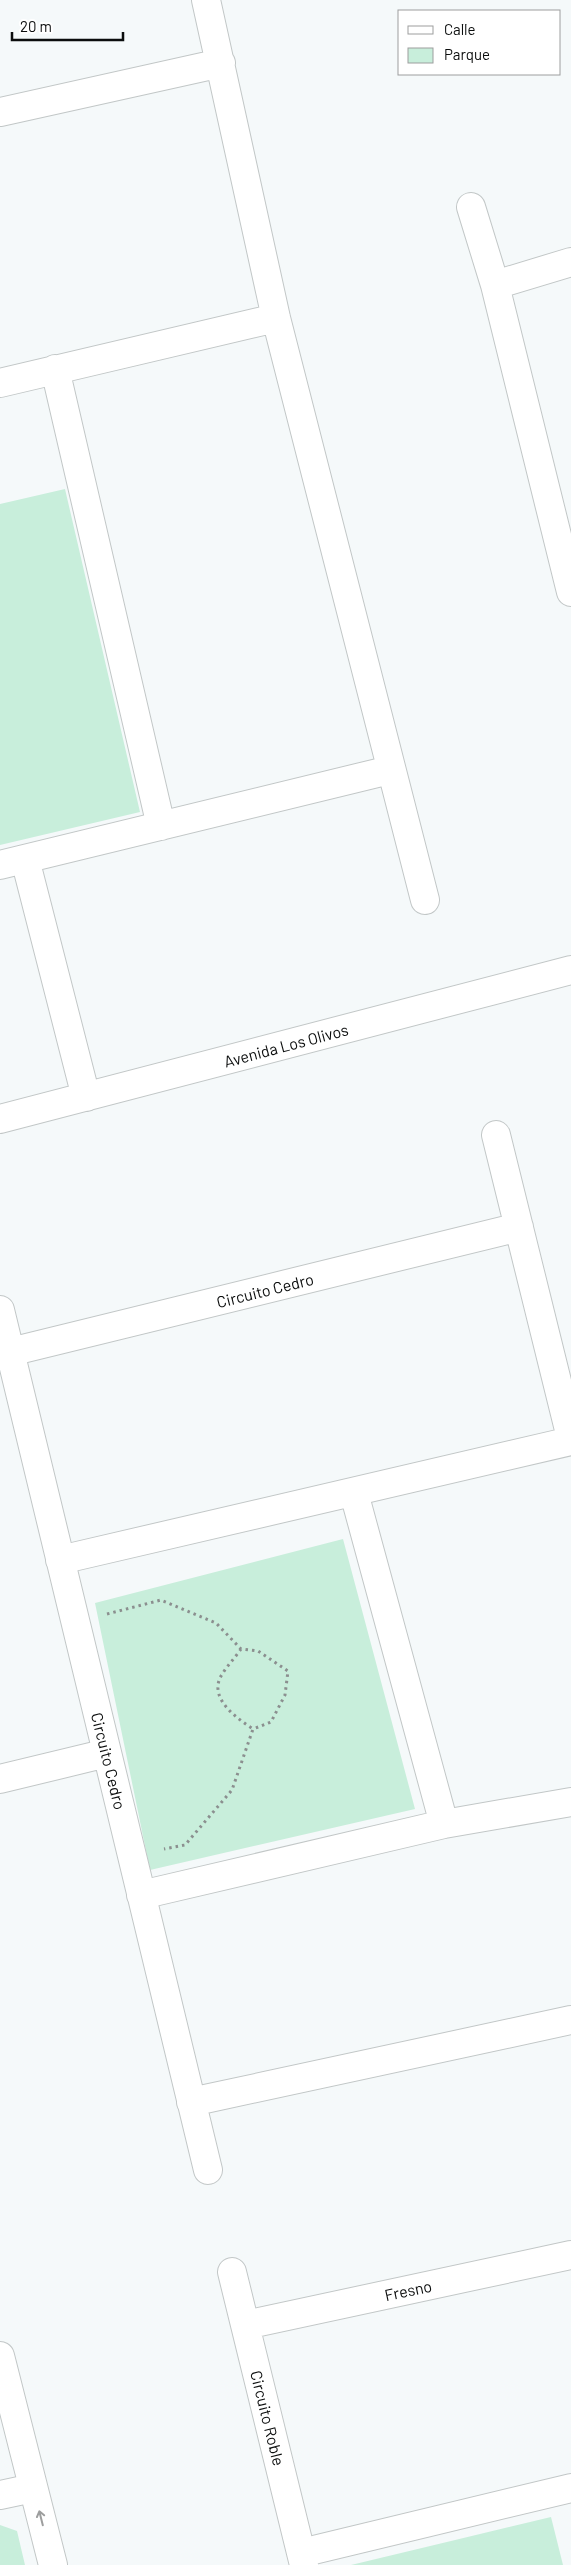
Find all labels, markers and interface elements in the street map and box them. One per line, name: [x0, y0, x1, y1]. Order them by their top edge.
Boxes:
scale bar: [12, 10, 124, 42]
legend: [398, 10, 561, 75]
text: 20 m: [20, 17, 52, 35]
text: Calle: [444, 20, 476, 38]
text: Parque: [444, 45, 490, 63]
street label: Avenida Los Olivos: [222, 1019, 350, 1071]
street label: Circuito Cedro: [214, 1269, 316, 1311]
street label: Circuito Cedro: [88, 1710, 130, 1812]
street label: Fresno: [383, 2276, 433, 2304]
street label: Circuito Roble: [247, 2368, 289, 2468]
one-way arrow: [36, 2510, 45, 2526]

